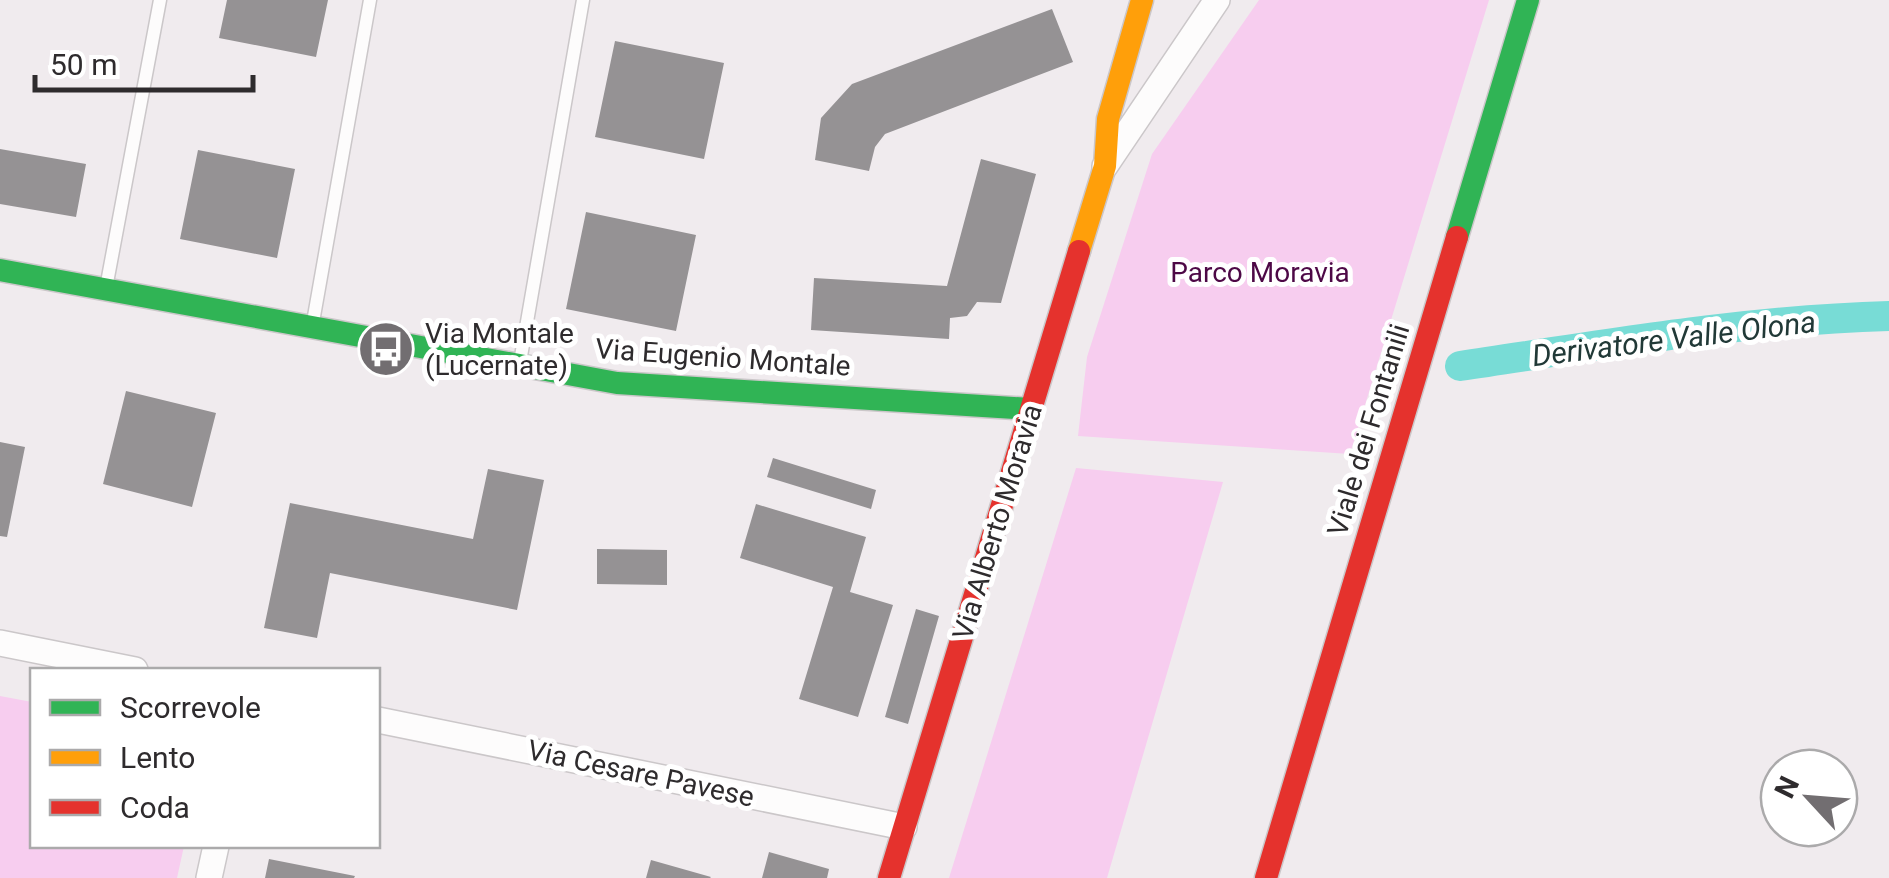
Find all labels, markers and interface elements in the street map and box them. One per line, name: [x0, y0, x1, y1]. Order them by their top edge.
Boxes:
scale bar: [35, 30, 252, 92]
text: 50 m: [50, 47, 117, 82]
park label: Parco Moravia: [1170, 256, 1350, 289]
water label: Derivatore Valle Olona: [1530, 304, 1818, 373]
place label: Via Montale (Lucernate): [425, 317, 574, 382]
bus stop icon: Via Montale (Lucernate): [356, 319, 416, 379]
street label: Viale dei Fontanili: [1321, 320, 1416, 540]
street label: Via Eugenio Montale: [594, 332, 852, 383]
street label: Via Alberto Moravia: [946, 400, 1049, 644]
legend: [30, 668, 380, 848]
text: Scorrevole: [120, 690, 261, 725]
street label: Via Cesare Pavese: [525, 733, 757, 814]
text: Lento: [120, 740, 195, 775]
north arrow: [1759, 748, 1859, 848]
text: N: [1768, 771, 1806, 803]
text: Coda: [120, 790, 190, 825]

